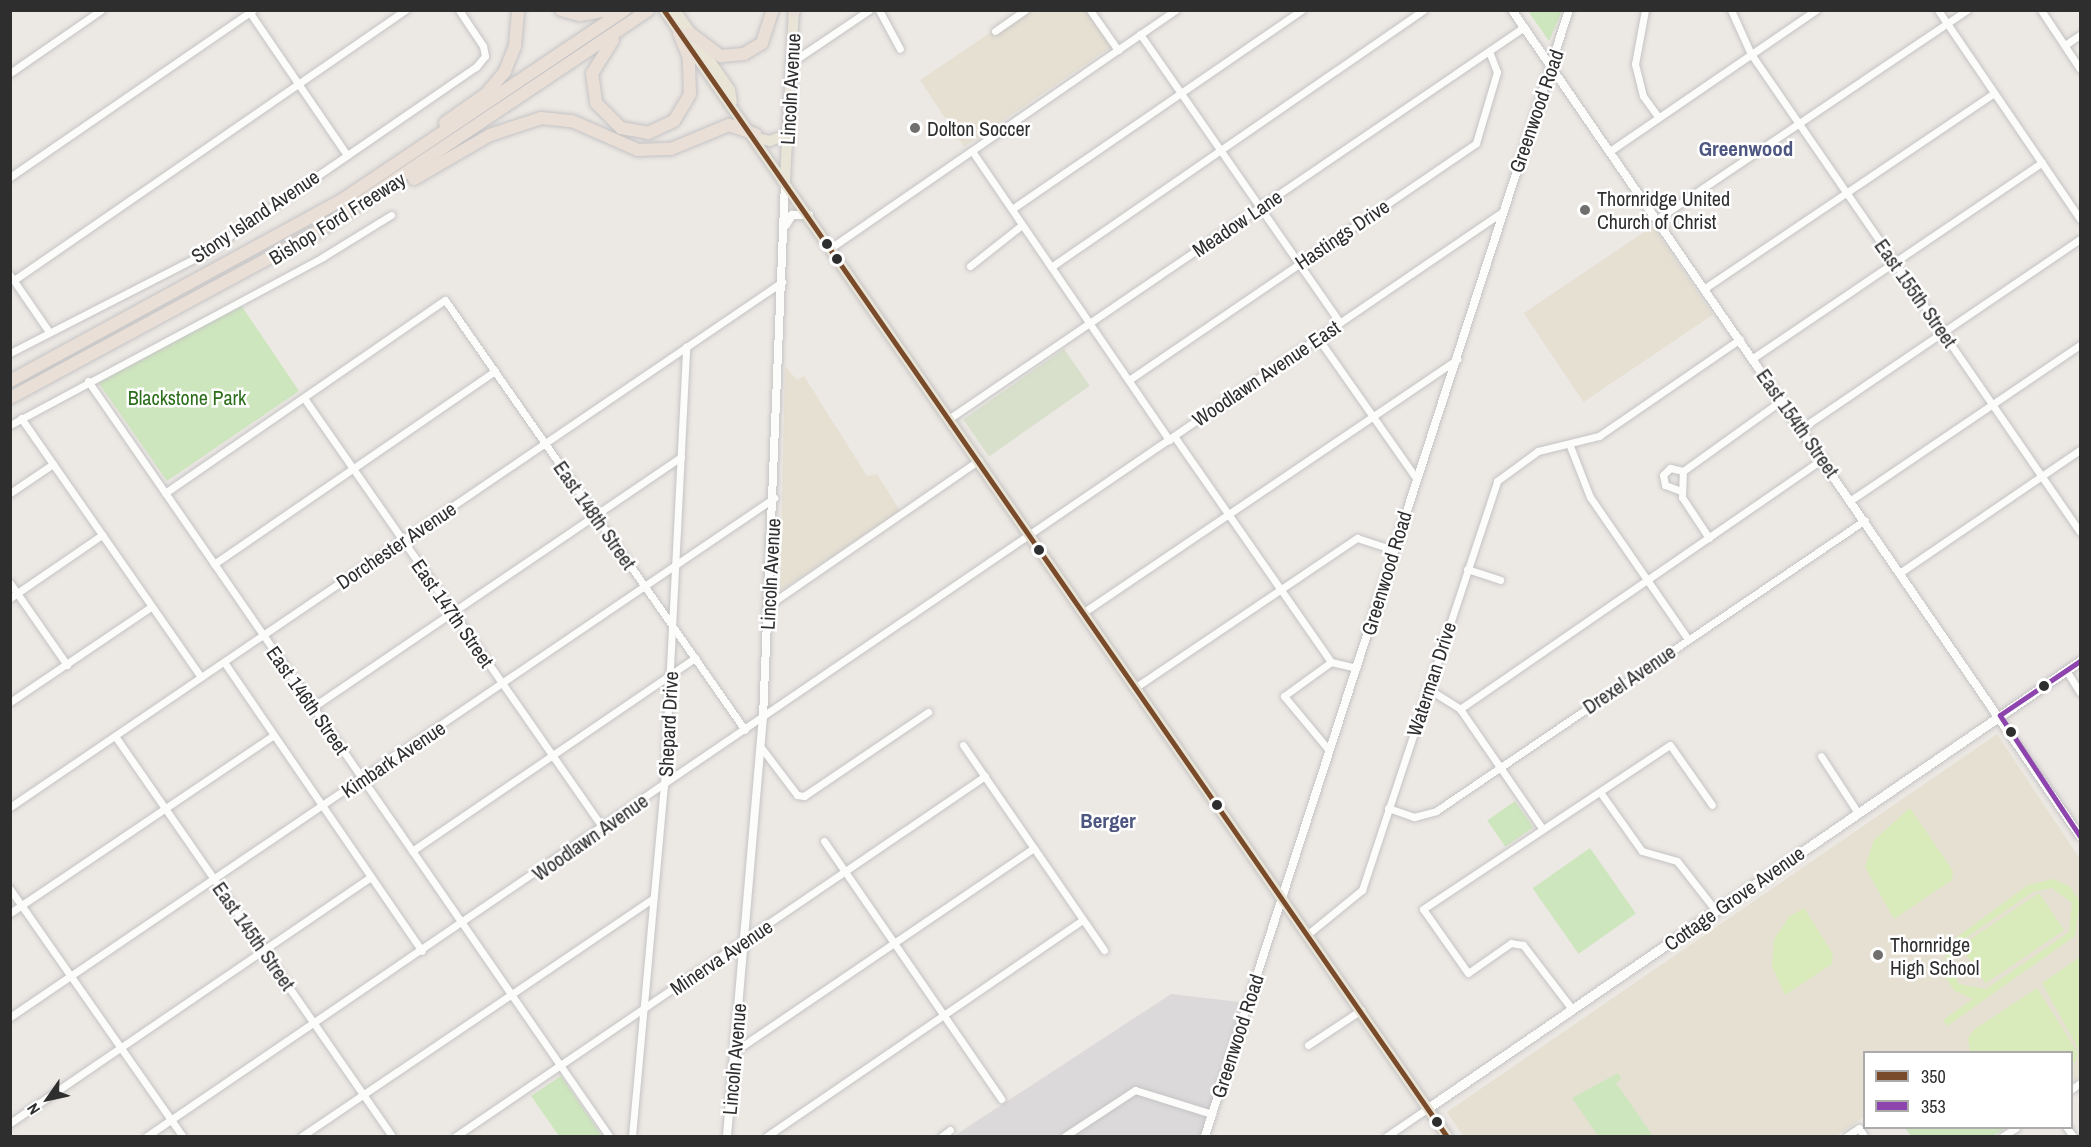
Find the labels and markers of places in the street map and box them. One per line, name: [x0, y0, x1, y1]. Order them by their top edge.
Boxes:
place label: Dolton Soccer: [927, 116, 1030, 140]
marker: Dolton Soccer: [908, 121, 922, 135]
place label: Thornridge United Church of Christ: [1597, 186, 1730, 233]
marker: Thornridge United Church of Christ: [1578, 203, 1592, 217]
unlabelled marker: [821, 238, 833, 250]
unlabelled marker: [831, 253, 843, 265]
unlabelled marker: [1033, 544, 1045, 556]
unlabelled marker: [2038, 680, 2050, 692]
unlabelled marker: [2005, 726, 2017, 738]
unlabelled marker: [1211, 799, 1223, 811]
place label: Thornridge High School: [1890, 932, 1979, 979]
marker: Thornridge High School: [1871, 948, 1885, 962]
unlabelled marker: [1431, 1116, 1443, 1128]

